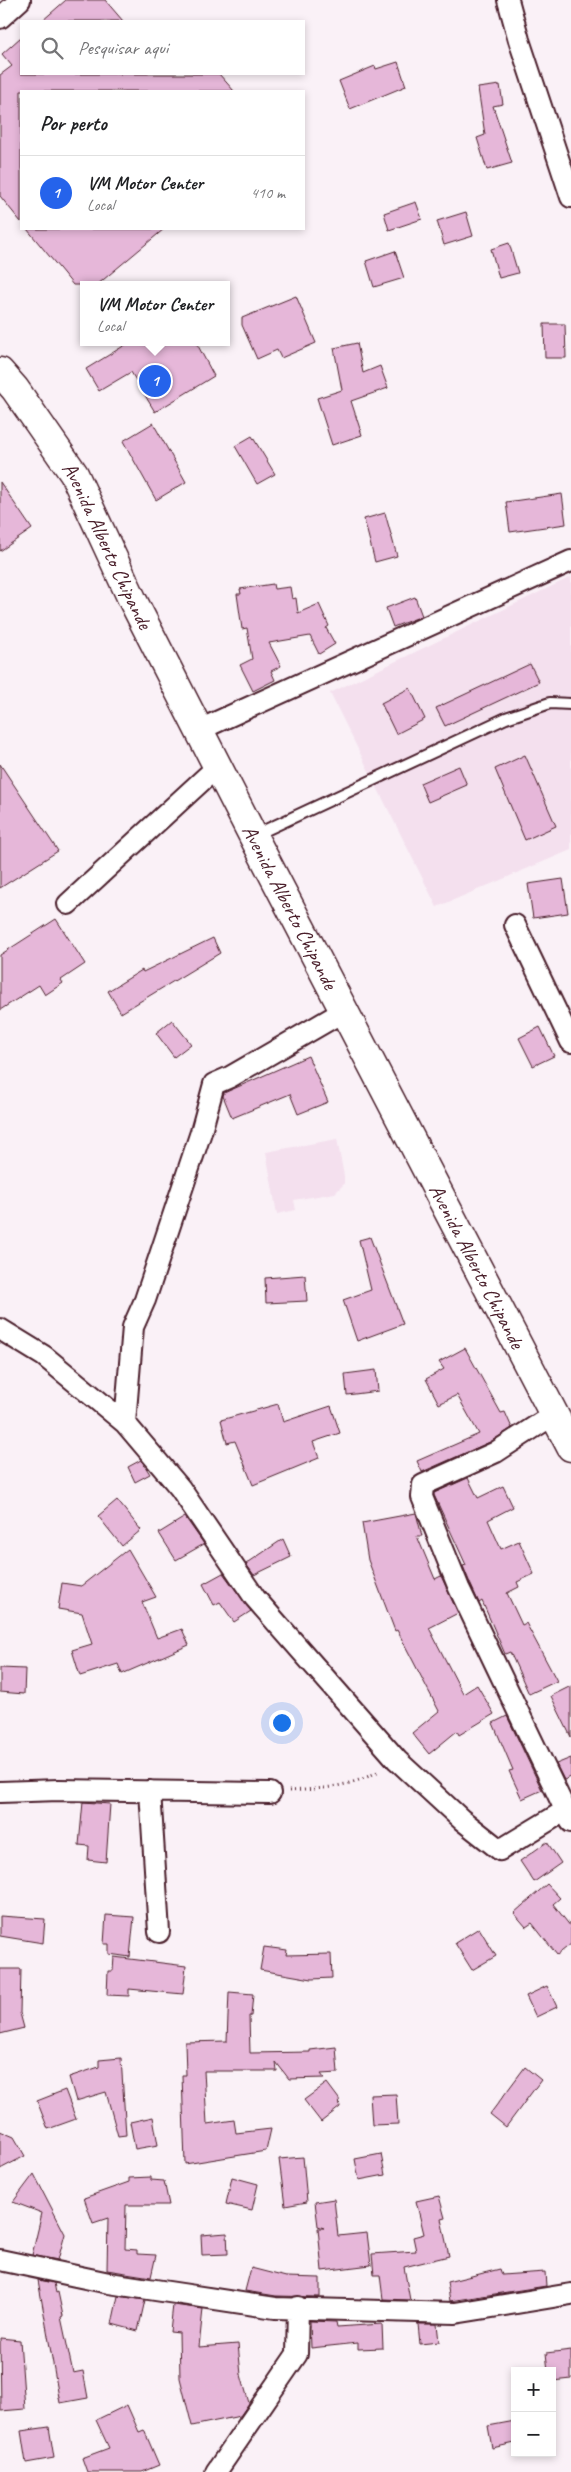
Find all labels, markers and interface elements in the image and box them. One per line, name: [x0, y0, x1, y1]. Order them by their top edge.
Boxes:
search box: [20, 20, 305, 75]
icon: search: [38, 34, 66, 62]
text: Pesquisar aqui: [78, 36, 168, 60]
text: Por perto: [40, 110, 107, 136]
text: VM Motor Center: [87, 171, 203, 195]
text: 1: [52, 183, 60, 203]
text: 410 m: [251, 183, 285, 203]
text: Local: [87, 195, 114, 215]
popup: [80, 281, 230, 346]
text: VM Motor Center: [97, 292, 213, 316]
text: Local: [97, 316, 124, 336]
pin: 1: [139, 362, 171, 400]
street label: Avenida Alberto Chipande: [56, 457, 159, 634]
street label: Avenida Alberto Chipande: [236, 820, 344, 995]
street label: Avenida Alberto Chipande: [423, 1180, 531, 1354]
your location: [269, 1710, 295, 1736]
map controls: [511, 2367, 556, 2457]
button: +: [511, 2367, 556, 2412]
button: −: [511, 2412, 556, 2457]

